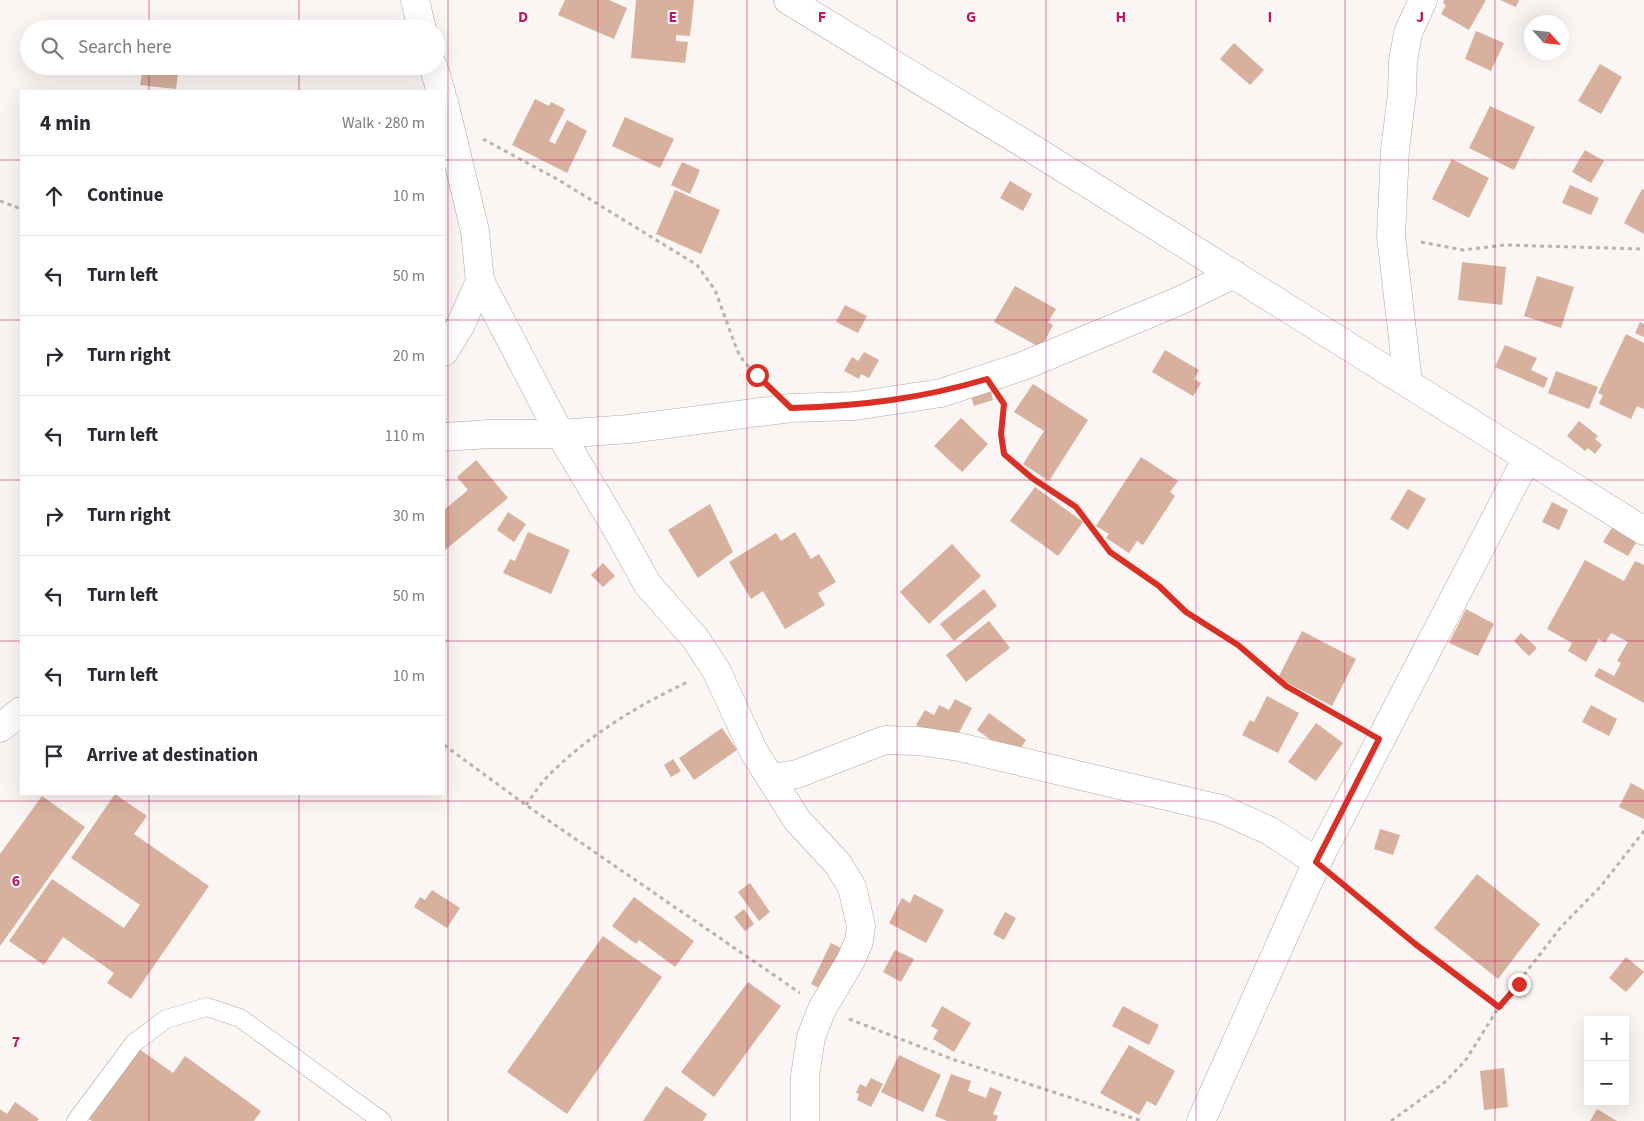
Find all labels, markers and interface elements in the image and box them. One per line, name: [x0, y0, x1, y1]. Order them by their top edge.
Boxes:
text: D: [518, 6, 528, 28]
text: E: [669, 6, 677, 28]
text: F: [818, 6, 826, 28]
text: G: [966, 6, 976, 28]
text: H: [1116, 6, 1126, 28]
text: I: [1268, 6, 1272, 28]
text: J: [1416, 6, 1424, 28]
north arrow: [1524, 15, 1569, 60]
search box: [20, 20, 445, 75]
icon: search: [38, 34, 66, 62]
text: Search here: [78, 34, 172, 61]
text: 4 min: [40, 108, 91, 138]
text: Walk · 280 m: [342, 112, 425, 134]
icon: ahead: [40, 182, 68, 210]
text: Continue: [87, 182, 164, 209]
text: 10 m: [393, 185, 425, 207]
icon: left: [40, 262, 68, 290]
text: Turn left: [87, 262, 158, 289]
text: 50 m: [393, 265, 425, 287]
icon: right: [40, 342, 68, 370]
text: Turn right: [87, 342, 171, 369]
text: 20 m: [393, 345, 425, 367]
route start: [746, 364, 769, 387]
icon: left: [40, 422, 68, 450]
text: Turn left: [87, 422, 158, 449]
text: 110 m: [385, 425, 425, 447]
icon: right: [40, 502, 68, 530]
text: Turn right: [87, 502, 171, 529]
text: 30 m: [393, 505, 425, 527]
icon: left: [40, 582, 68, 610]
text: Turn left: [87, 582, 158, 609]
text: 50 m: [393, 585, 425, 607]
icon: left: [40, 662, 68, 690]
text: Turn left: [87, 662, 158, 689]
text: 10 m: [393, 665, 425, 687]
icon: arrive: [40, 742, 68, 770]
text: Arrive at destination: [87, 742, 258, 769]
text: 6: [12, 870, 20, 892]
route end: [1508, 973, 1531, 996]
map controls: [1584, 1016, 1629, 1106]
button: +: [1584, 1016, 1629, 1061]
text: 7: [12, 1031, 20, 1053]
button: −: [1584, 1061, 1629, 1106]

